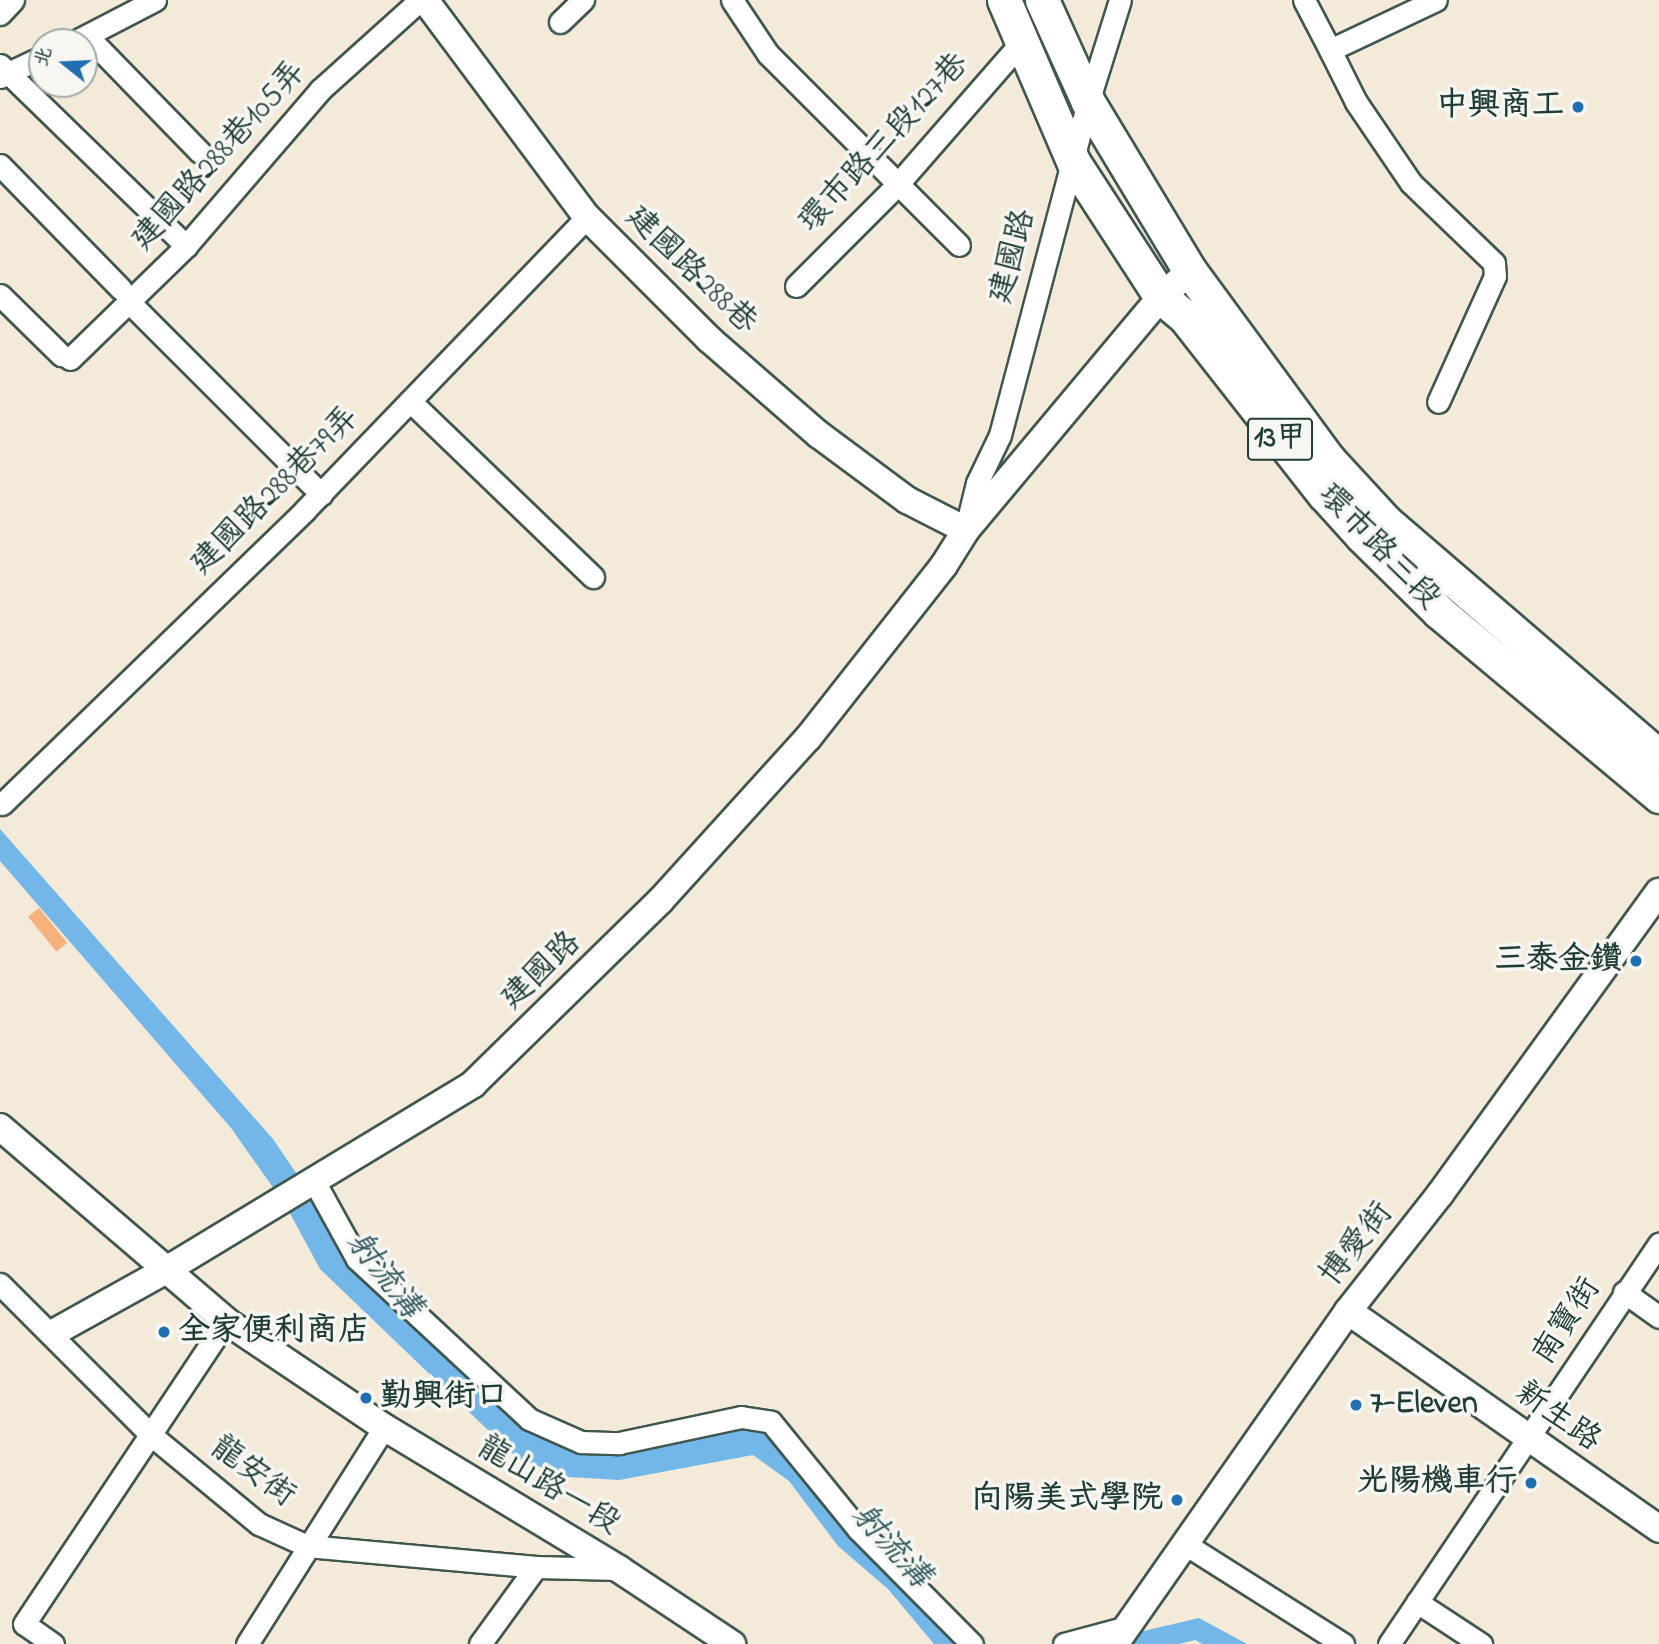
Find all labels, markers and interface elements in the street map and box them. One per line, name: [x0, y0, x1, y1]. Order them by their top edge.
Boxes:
north arrow: [28, 28, 98, 98]
text: 北: [29, 44, 60, 70]
street label: 環市路三段127巷: [792, 46, 978, 242]
street label: 建國路288巷105弄: [125, 54, 315, 260]
place label: 中興商工: [1436, 88, 1564, 126]
marker: 中興商工: [1570, 99, 1586, 115]
street label: 建國路288巷: [616, 199, 764, 343]
street label: 建國路: [983, 206, 1045, 308]
street label: 建國路288巷79弄: [184, 400, 368, 584]
road number: 13甲: [1247, 412, 1313, 466]
street label: 環市路三段: [1309, 477, 1447, 619]
street label: 建國路: [494, 925, 590, 1019]
place label: 三泰金鑽: [1494, 942, 1622, 980]
marker: 三泰金鑽: [1628, 953, 1644, 969]
street label: 博愛街: [1313, 1195, 1403, 1295]
water label: 射流溝: [337, 1225, 429, 1327]
street label: 南寶街: [1526, 1271, 1610, 1373]
place label: 全家便利商店: [178, 1313, 370, 1351]
marker: 全家便利商店: [156, 1324, 172, 1340]
street label: 新生路: [1507, 1375, 1607, 1461]
place label: 勤興街口: [380, 1379, 508, 1417]
place label: 7-Eleven: [1370, 1386, 1478, 1424]
marker: 勤興街口: [358, 1390, 374, 1406]
marker: 7-Eleven: [1348, 1397, 1364, 1413]
street label: 龍安街: [202, 1429, 302, 1517]
street label: 龍山路一段: [470, 1429, 626, 1545]
place label: 光陽機車行: [1357, 1464, 1517, 1502]
marker: 光陽機車行: [1523, 1475, 1539, 1491]
place label: 向陽美式學院: [971, 1481, 1163, 1519]
marker: 向陽美式學院: [1169, 1492, 1185, 1508]
water label: 射流溝: [842, 1497, 938, 1597]

